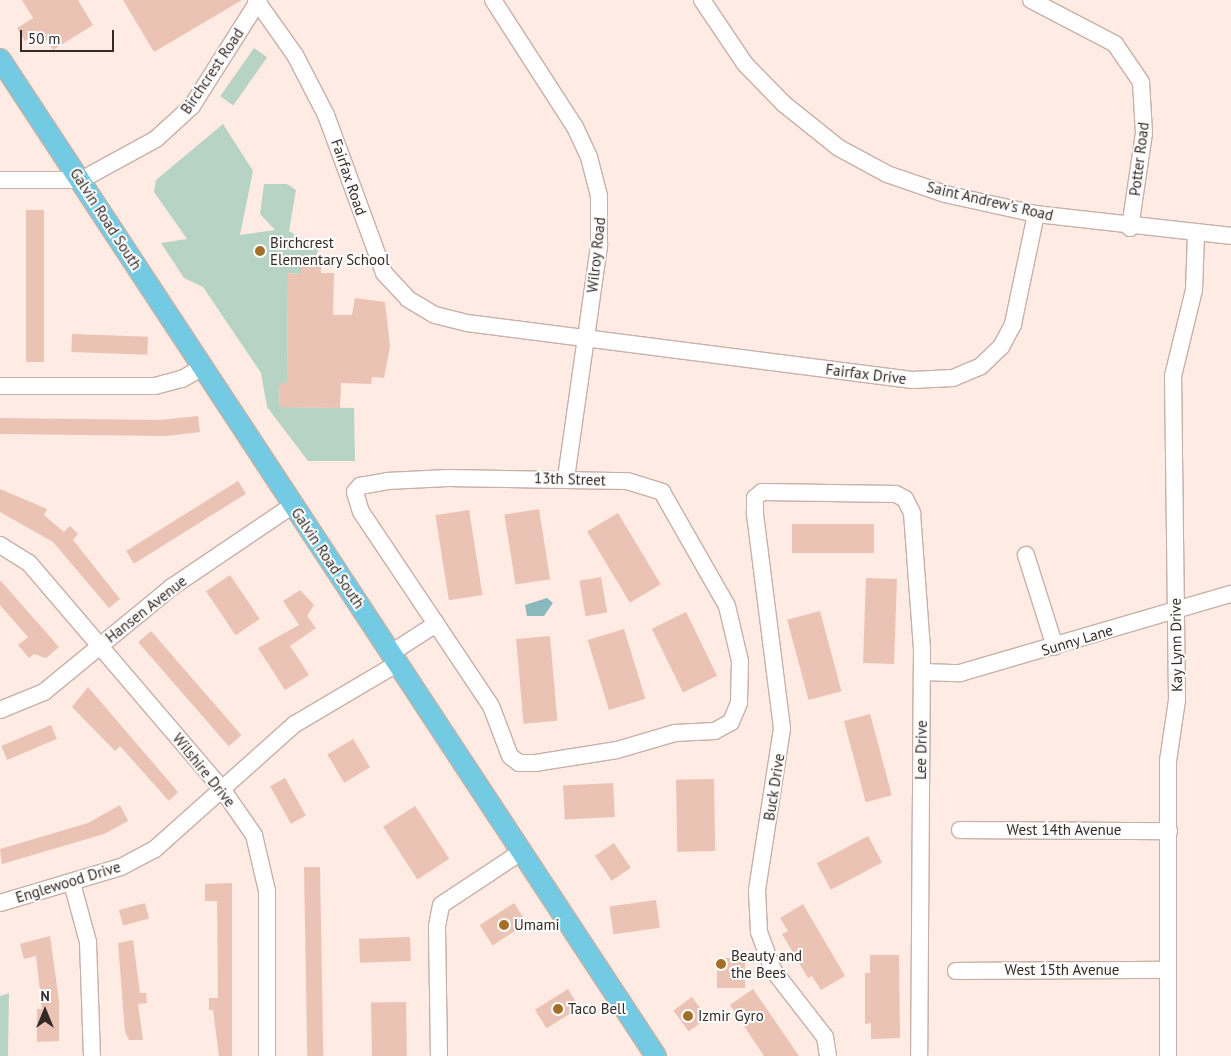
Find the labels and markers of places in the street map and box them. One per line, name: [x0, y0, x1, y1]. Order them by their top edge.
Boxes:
place label: Birchcrest Elementary School: [270, 233, 390, 268]
marker: Birchcrest Elementary School: [254, 245, 266, 257]
place label: Umami: [514, 916, 560, 934]
marker: Umami: [498, 919, 510, 931]
place label: Beauty and the Bees: [731, 946, 803, 981]
marker: Beauty and the Bees: [715, 958, 727, 970]
place label: Taco Bell: [568, 1000, 626, 1018]
marker: Taco Bell: [552, 1003, 564, 1015]
place label: Izmir Gyro: [698, 1007, 764, 1025]
marker: Izmir Gyro: [682, 1010, 694, 1022]

